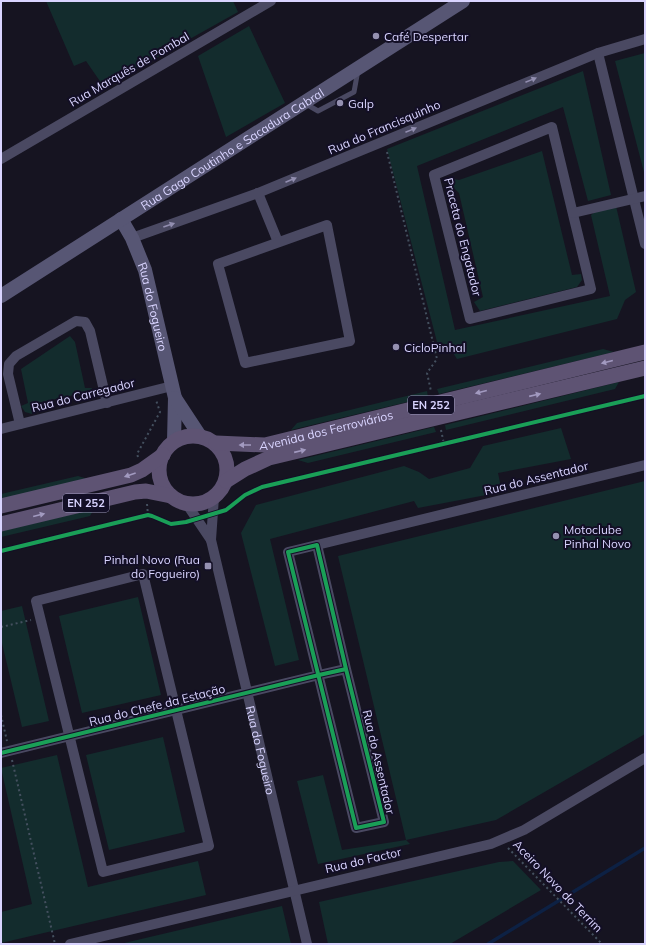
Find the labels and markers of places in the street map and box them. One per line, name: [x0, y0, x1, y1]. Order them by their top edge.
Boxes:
place label: Café Despertar: [384, 29, 469, 44]
marker: Café Despertar: [371, 31, 381, 41]
place label: Galp: [348, 96, 374, 111]
marker: Galp: [335, 98, 345, 108]
place label: CicloPinhal: [404, 340, 466, 355]
marker: CicloPinhal: [391, 342, 401, 352]
place label: Motoclube Pinhal Novo: [564, 522, 631, 551]
marker: Motoclube Pinhal Novo: [551, 531, 561, 541]
place label: Pinhal Novo (Rua do Fogueiro): [104, 552, 200, 581]
marker: Pinhal Novo (Rua do Fogueiro): [203, 561, 213, 571]

